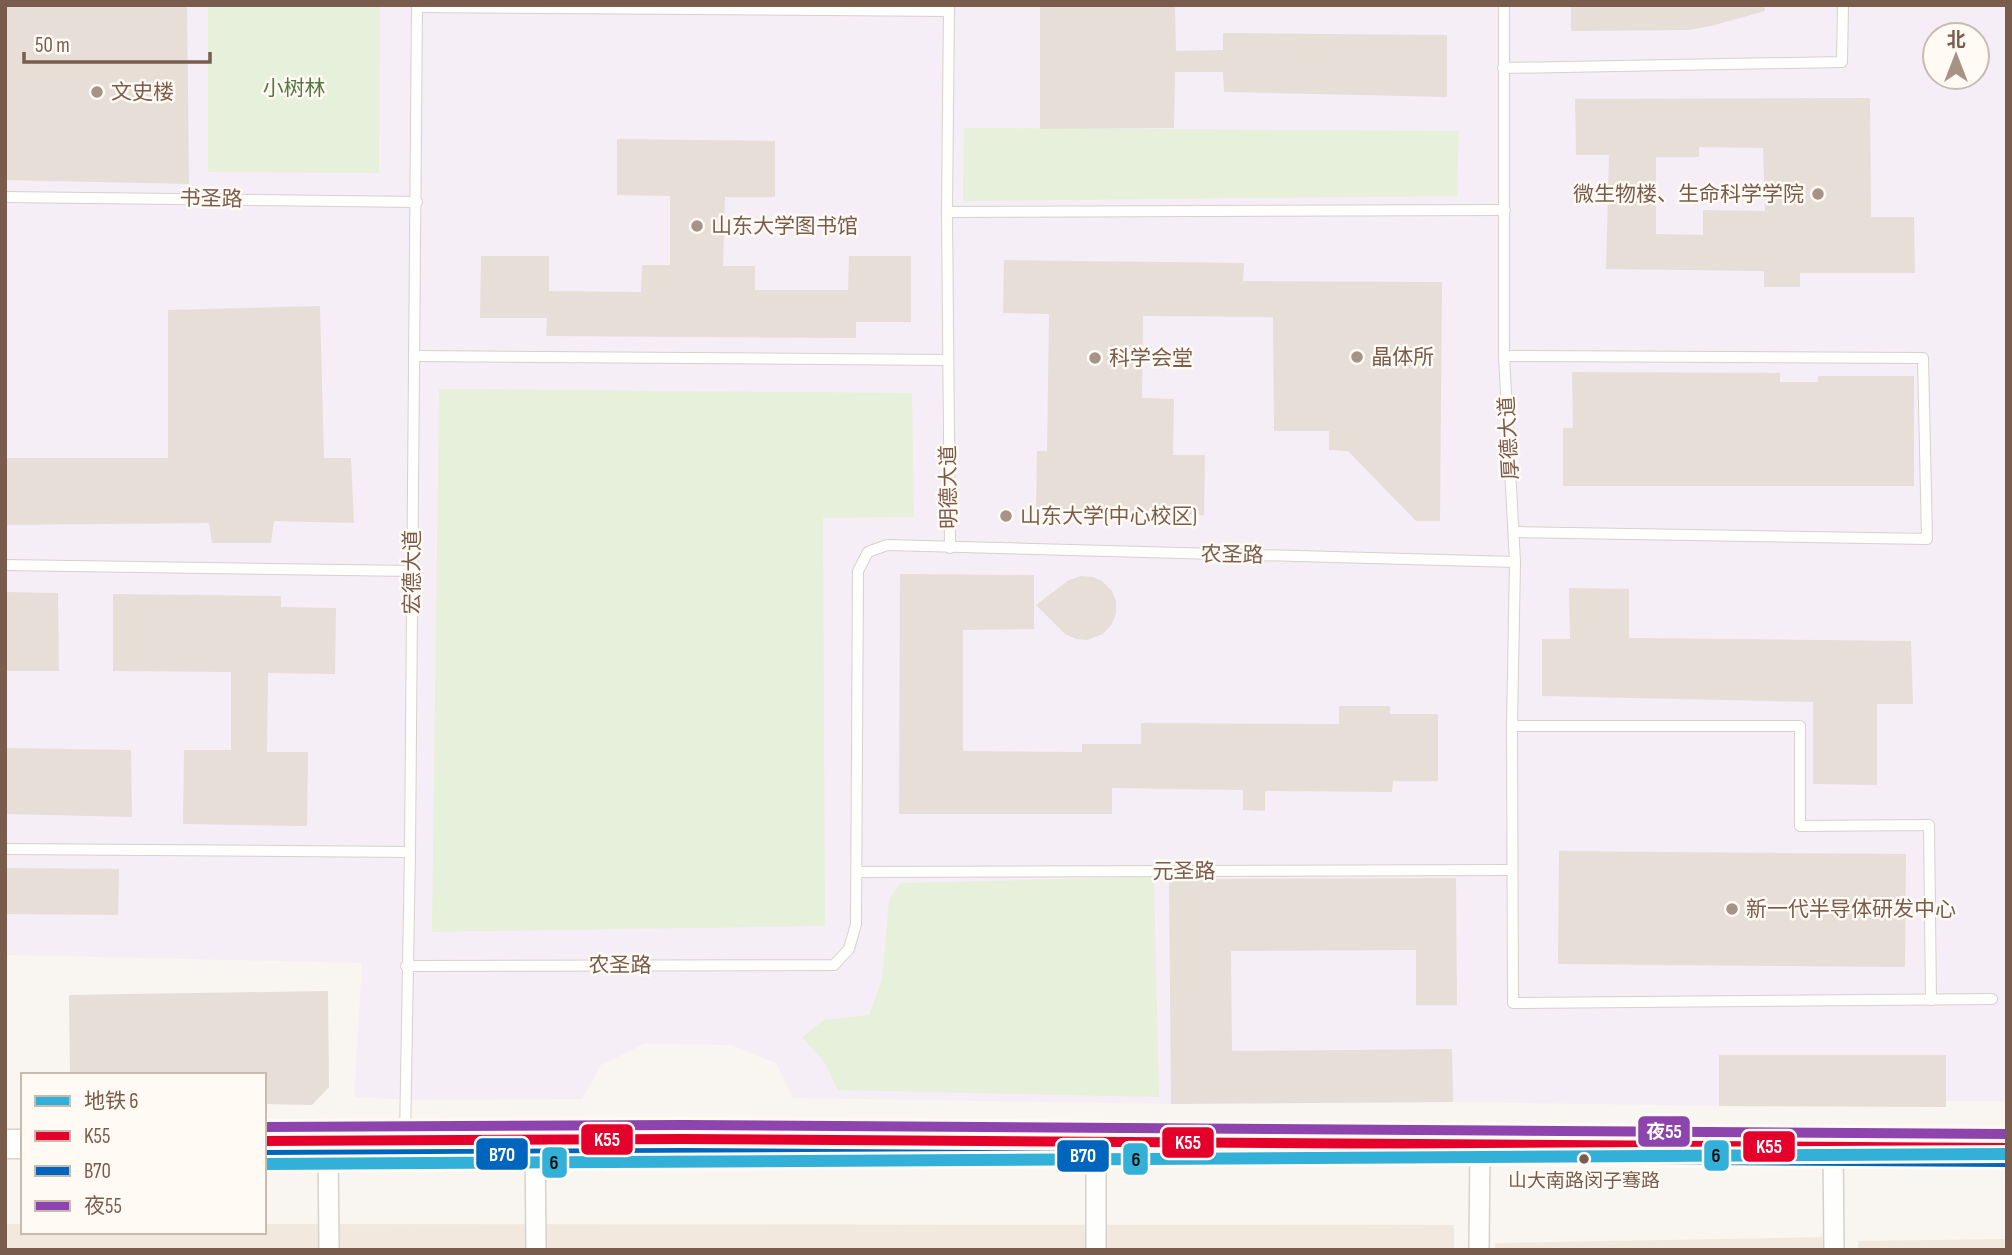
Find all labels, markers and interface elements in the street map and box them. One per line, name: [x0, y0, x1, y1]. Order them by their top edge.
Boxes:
scale bar: [24, 21, 210, 65]
north arrow: [1921, 21, 1991, 91]
text: 北: [1946, 29, 1966, 52]
text: 50 m: [35, 33, 70, 58]
park label: 小树林: [263, 76, 326, 101]
place label: 文史楼: [111, 80, 174, 105]
marker: 文史楼: [89, 84, 105, 100]
place label: 微生物楼、生命科学学院: [1573, 182, 1804, 207]
street label: 书圣路: [179, 186, 243, 212]
marker: 微生物楼、生命科学学院: [1810, 186, 1826, 202]
place label: 山东大学图书馆: [711, 214, 858, 239]
marker: 山东大学图书馆: [689, 218, 705, 234]
place label: 晶体所: [1371, 345, 1434, 370]
place label: 科学会堂: [1109, 346, 1193, 371]
marker: 晶体所: [1349, 349, 1365, 365]
marker: 科学会堂: [1087, 350, 1103, 366]
street label: 厚德大道: [1494, 395, 1524, 481]
street label: 明德大道: [936, 445, 962, 529]
place label: 山东大学(中心校区): [1020, 504, 1197, 529]
marker: 山东大学(中心校区): [998, 508, 1014, 524]
street label: 宏德大道: [400, 530, 425, 614]
street label: 农圣路: [1200, 542, 1264, 568]
street label: 元圣路: [1153, 859, 1216, 884]
place label: 新一代半导体研发中心: [1746, 897, 1956, 922]
marker: 新一代半导体研发中心: [1724, 901, 1740, 917]
street label: 农圣路: [589, 953, 652, 978]
legend: [21, 1073, 266, 1234]
text: 地铁 6: [84, 1089, 139, 1114]
line badge: 夜55: [1637, 1115, 1691, 1148]
text: 夜55: [1646, 1121, 1682, 1144]
line badge: K55: [580, 1123, 634, 1156]
text: K55: [84, 1124, 110, 1149]
line badge: K55: [1161, 1126, 1215, 1159]
text: K55: [594, 1129, 620, 1152]
line badge: K55: [1742, 1130, 1796, 1163]
text: K55: [1175, 1132, 1201, 1155]
text: K55: [1756, 1136, 1782, 1159]
line badge: B70: [475, 1137, 529, 1171]
line badge: B70: [1056, 1139, 1110, 1173]
line badge: 6: [1703, 1139, 1730, 1172]
line badge: 6: [1122, 1142, 1149, 1176]
text: B70: [489, 1144, 515, 1167]
text: B70: [1070, 1145, 1096, 1168]
text: 6: [1712, 1145, 1721, 1168]
line badge: 6: [541, 1146, 568, 1179]
text: 6: [1132, 1149, 1141, 1172]
text: 6: [550, 1152, 559, 1175]
marker: 山大南路闵子骞路: [1577, 1152, 1591, 1166]
text: B70: [84, 1159, 111, 1184]
place label: 山大南路闵子骞路: [1508, 1170, 1660, 1193]
text: 夜55: [84, 1194, 122, 1219]

